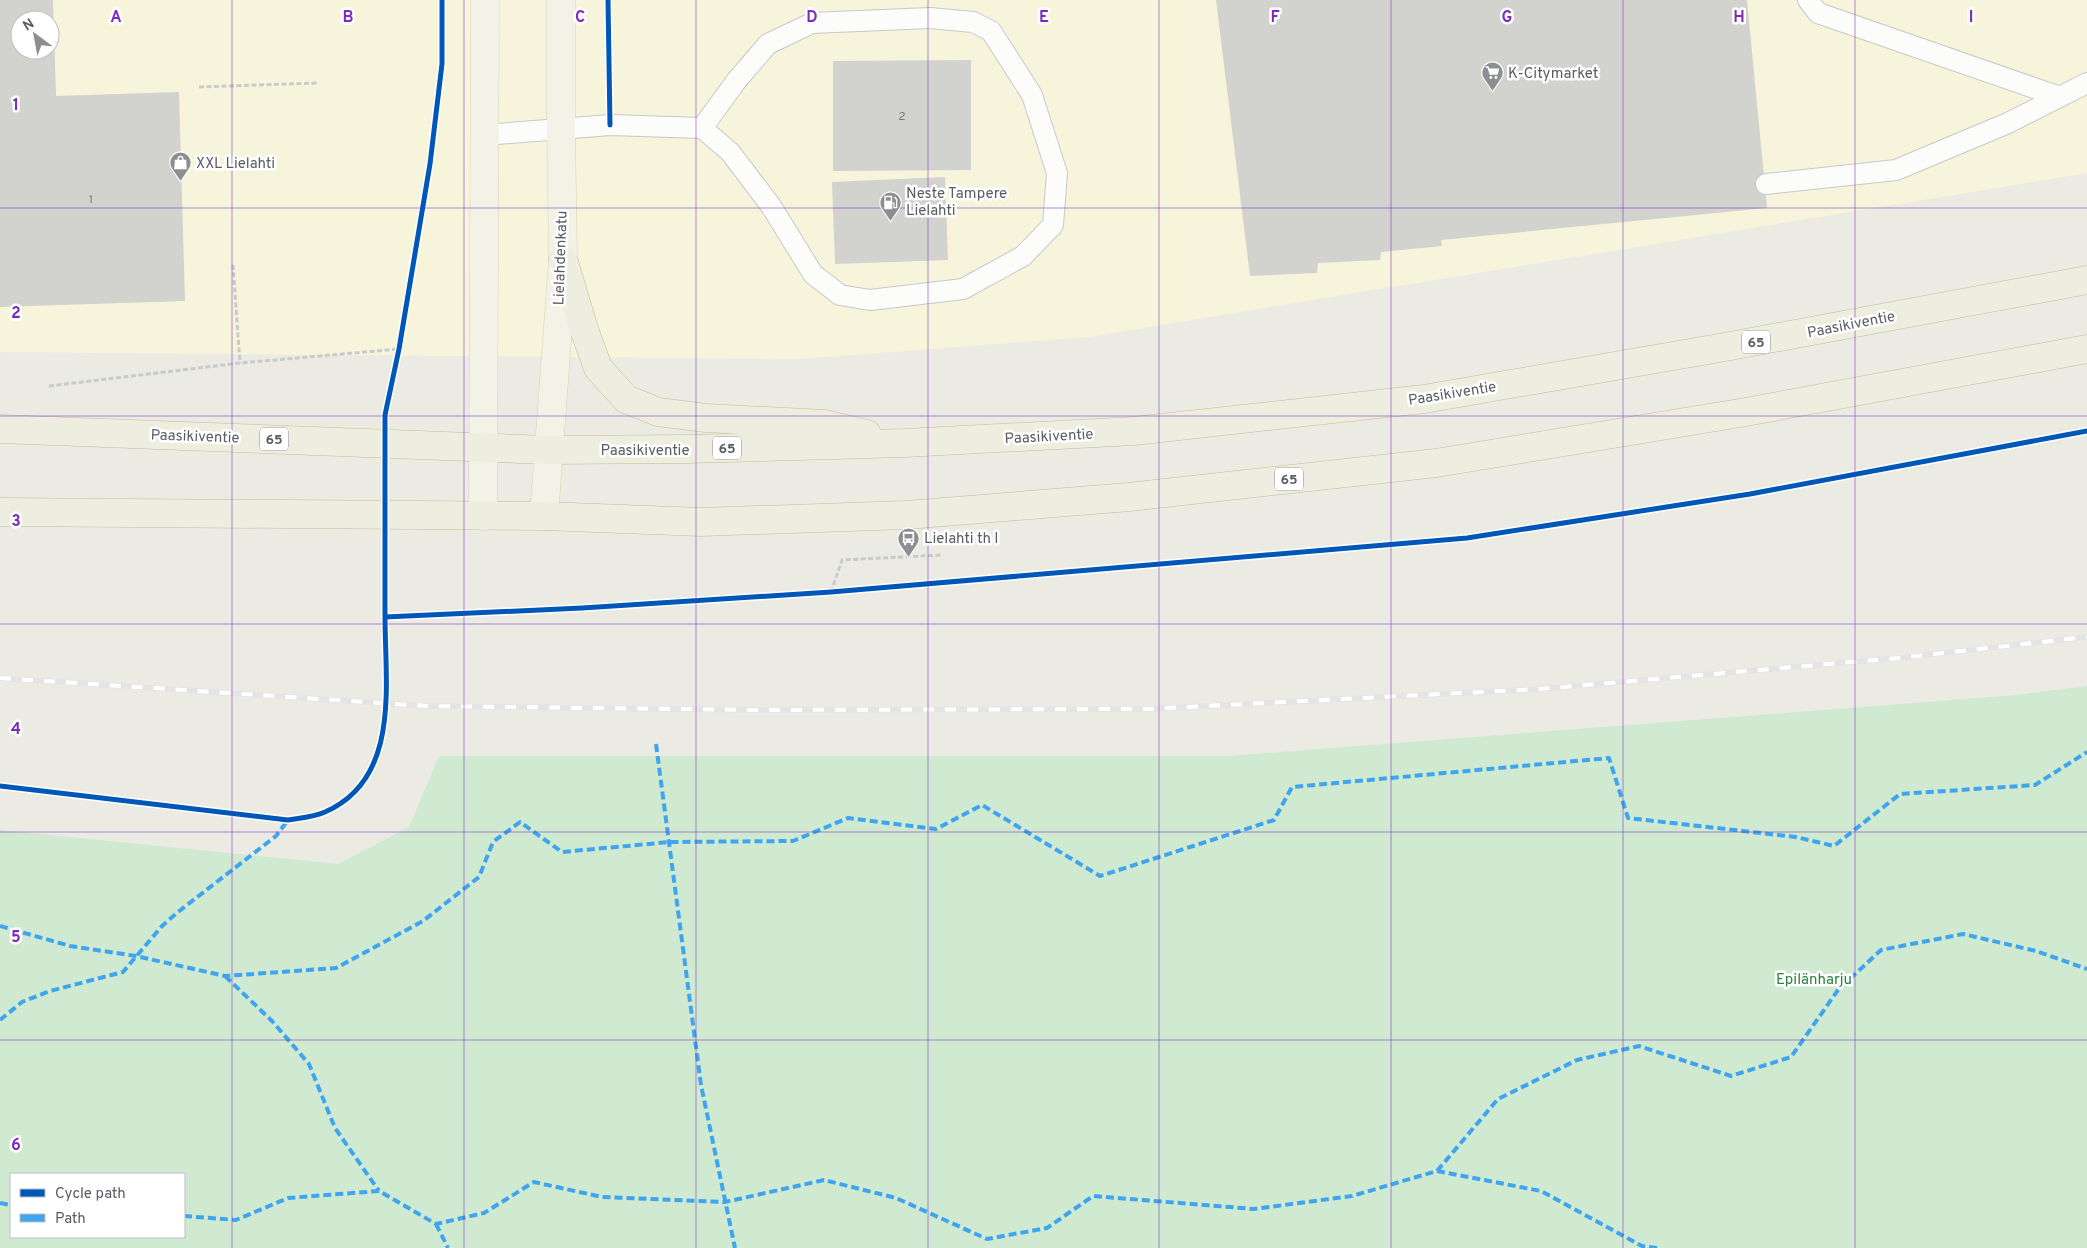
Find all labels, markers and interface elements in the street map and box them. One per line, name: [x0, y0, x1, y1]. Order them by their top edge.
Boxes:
text: A: [110, 8, 122, 28]
text: B: [342, 8, 354, 28]
text: C: [575, 8, 585, 28]
text: D: [806, 8, 818, 28]
text: E: [1039, 8, 1049, 28]
text: F: [1270, 8, 1280, 28]
text: G: [1502, 8, 1512, 28]
text: H: [1733, 8, 1745, 28]
text: I: [1969, 8, 1973, 28]
north arrow: [10, 10, 60, 60]
text: N: [20, 15, 38, 35]
supermarket icon: K-Citymarket: [1480, 61, 1504, 92]
place label: K-Citymarket: [1508, 65, 1598, 84]
text: 1: [13, 96, 19, 116]
house number: 2: [898, 109, 906, 125]
shop icon: XXL Lielahti: [168, 151, 192, 182]
place label: XXL Lielahti: [196, 155, 275, 174]
place label: Neste Tampere Lielahti: [906, 185, 1007, 221]
fuel station icon: Neste Tampere Lielahti: [878, 190, 902, 221]
house number: 1: [89, 192, 93, 208]
street label: Lielahdenkatu: [550, 210, 573, 306]
text: 2: [11, 304, 21, 324]
street label: Paasikiventie: [1806, 308, 1897, 343]
road number: 65: [1742, 331, 1770, 354]
street label: Paasikiventie: [1407, 378, 1498, 411]
street label: Paasikiventie: [150, 426, 240, 449]
street label: Paasikiventie: [1004, 426, 1094, 449]
road number: 65: [260, 428, 288, 450]
road number: 65: [713, 436, 741, 459]
street label: Paasikiventie: [601, 442, 689, 461]
road number: 65: [1275, 468, 1303, 490]
text: 3: [11, 512, 21, 532]
bus stop icon: Lielahti th I: [896, 526, 920, 557]
place label: Lielahti th I: [924, 530, 999, 549]
text: 4: [11, 720, 21, 740]
text: 5: [11, 928, 21, 948]
park label: Epilänharju: [1776, 971, 1852, 990]
text: 6: [11, 1136, 21, 1156]
legend: [10, 1173, 185, 1238]
text: Cycle path: [55, 1185, 126, 1204]
text: Path: [55, 1210, 86, 1229]

